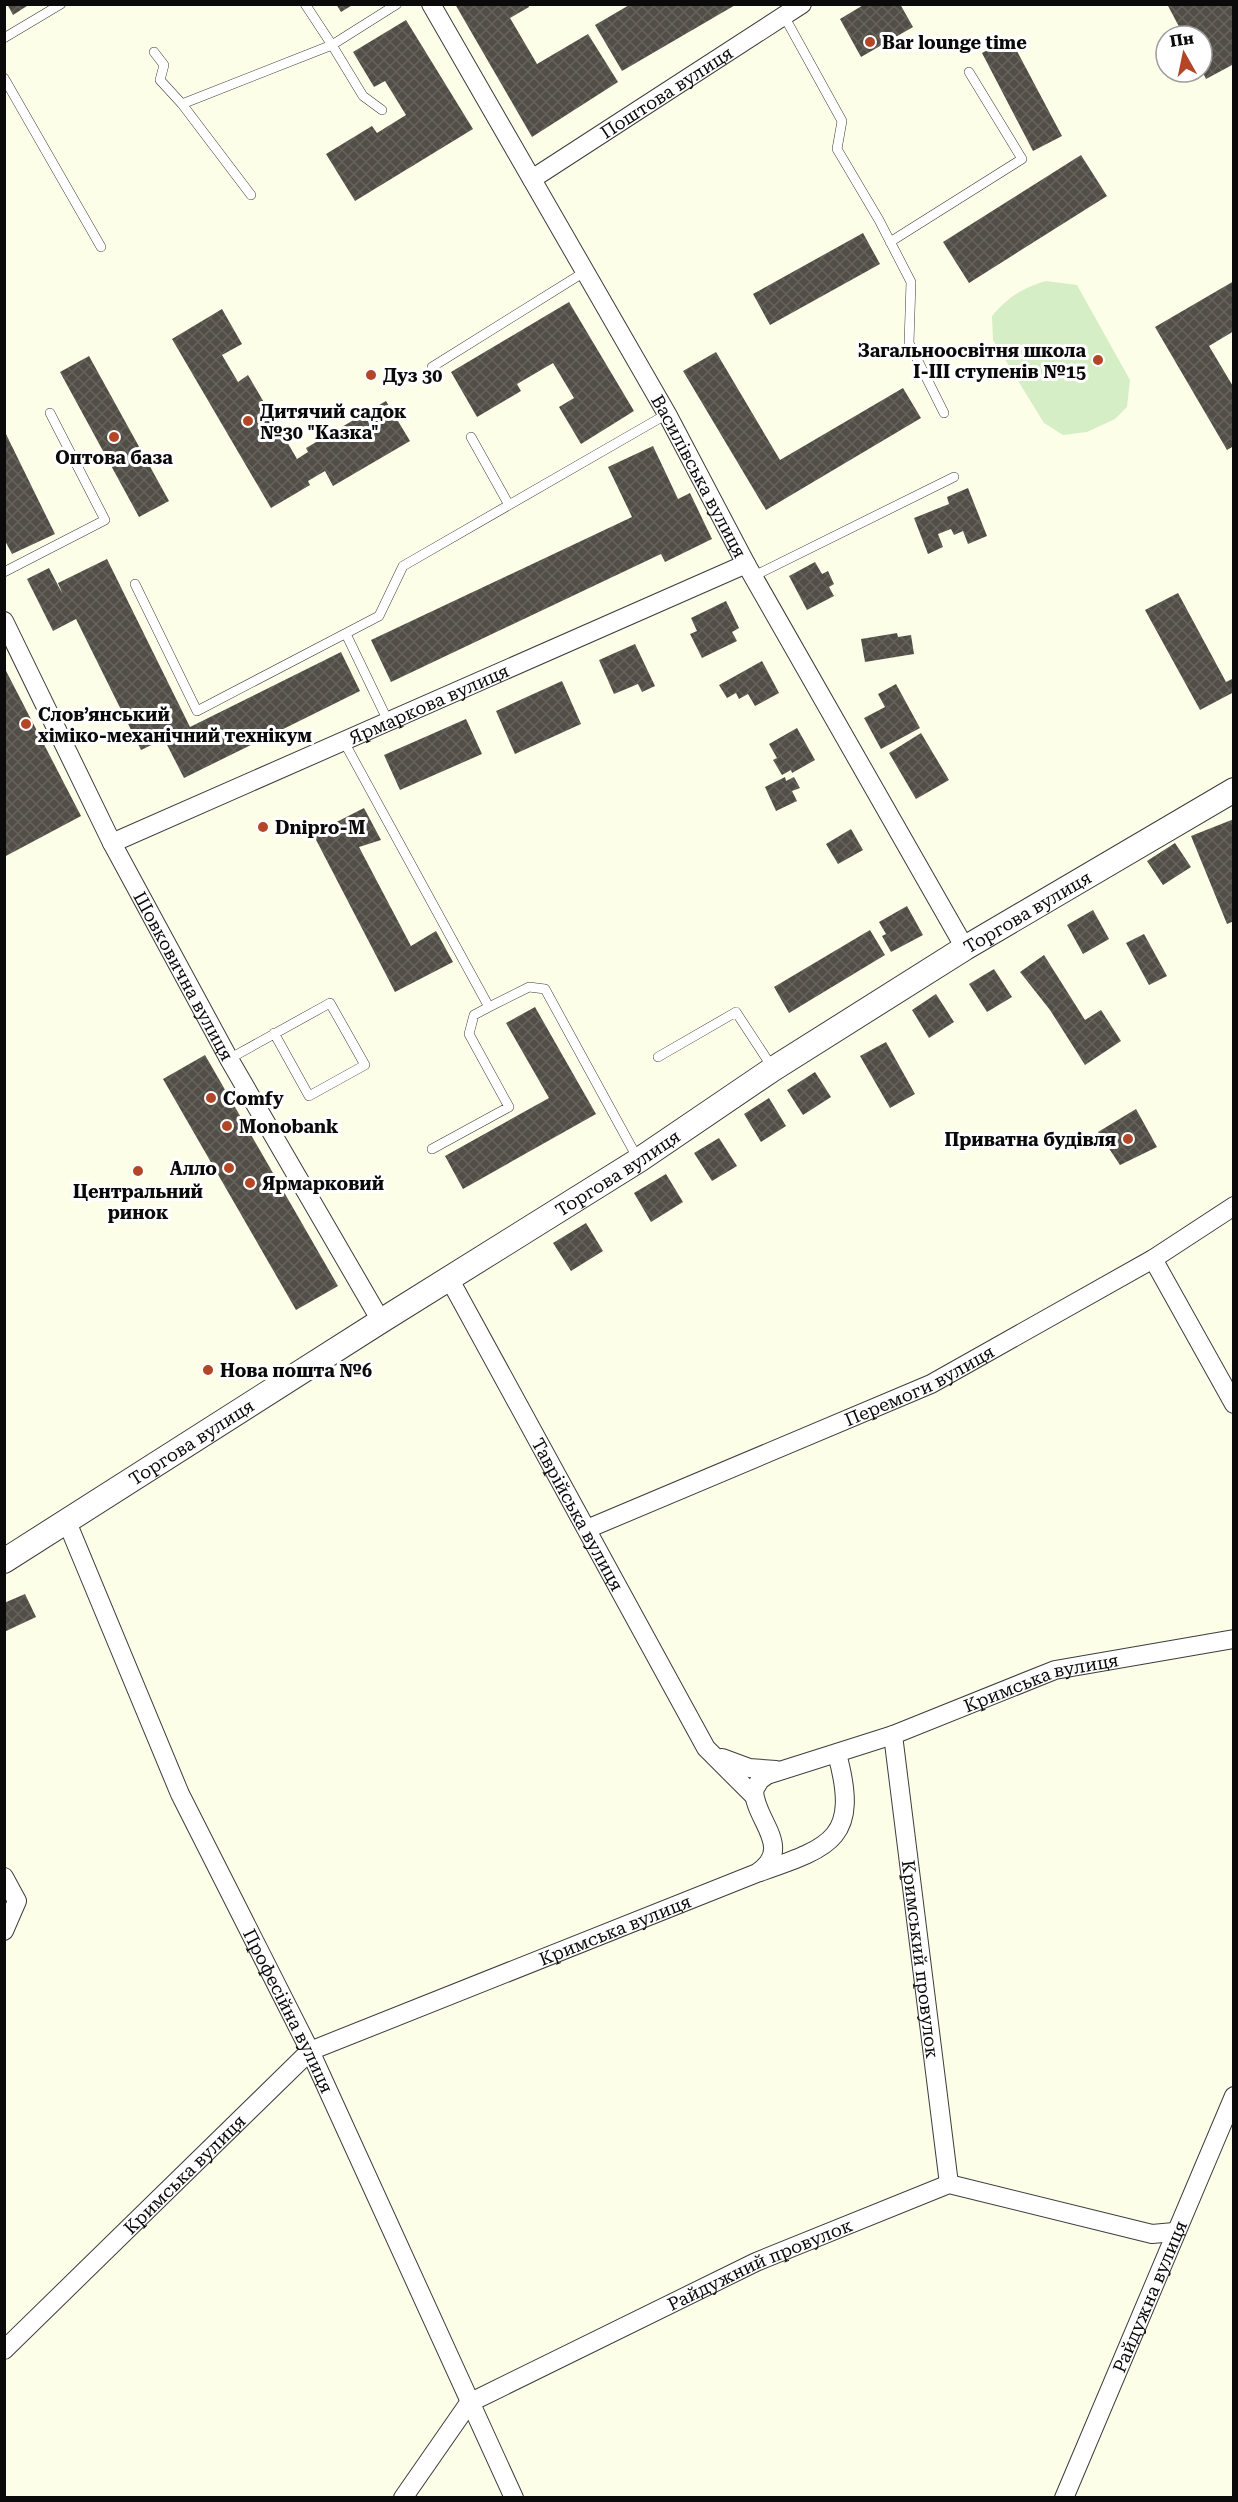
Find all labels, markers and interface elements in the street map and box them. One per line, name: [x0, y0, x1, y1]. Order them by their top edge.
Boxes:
north arrow: [1154, 24, 1214, 84]
text: Пн: [1168, 28, 1195, 51]
place label: Bar lounge time: [882, 32, 1027, 53]
marker: Bar lounge time: [863, 35, 877, 49]
street label: Поштова вулиця: [596, 41, 736, 143]
place label: Загальноосвітня школа І-ІІІ ступенів №15: [858, 340, 1086, 382]
marker: Загальноосвітня школа І-ІІІ ступенів №15: [1091, 353, 1105, 367]
place label: Дуз 30: [383, 365, 442, 386]
marker: Дуз 30: [364, 368, 378, 382]
street label: Василівська вулиця: [647, 391, 751, 561]
place label: Дитячий садок №30 "Казка": [260, 401, 407, 443]
marker: Дитячий садок №30 "Казка": [241, 414, 255, 428]
marker: Оптова база: [107, 430, 121, 444]
place label: Оптова база: [55, 447, 173, 468]
street label: Ярмаркова вулиця: [345, 659, 512, 748]
place label: Слов’янський хіміко-механічний технікум: [38, 704, 312, 746]
marker: Слов’янський хіміко-механічний технікум: [19, 717, 33, 731]
place label: Dnipro-M: [275, 817, 365, 838]
marker: Dnipro-M: [256, 820, 270, 834]
street label: Торгова вулиця: [960, 866, 1095, 957]
street label: Шовковична вулиця: [130, 888, 238, 1064]
place label: Comfy: [223, 1088, 284, 1109]
marker: Comfy: [204, 1091, 218, 1105]
place label: Monobank: [239, 1116, 339, 1137]
marker: Monobank: [220, 1119, 234, 1133]
street label: Торгова вулиця: [551, 1125, 684, 1220]
place label: Приватна будівля: [944, 1129, 1116, 1150]
marker: Приватна будівля: [1121, 1132, 1135, 1146]
place label: Алло: [170, 1158, 217, 1179]
marker: Алло: [222, 1161, 236, 1175]
marker: Центральний ринок: [131, 1164, 145, 1178]
place label: Ярмарковий: [262, 1173, 384, 1194]
marker: Ярмарковий: [243, 1176, 257, 1190]
place label: Центральний ринок: [73, 1181, 203, 1223]
street label: Перемоги вулиця: [841, 1340, 997, 1430]
place label: Нова пошта №6: [220, 1360, 372, 1381]
marker: Нова пошта №6: [201, 1363, 215, 1377]
street label: Торгова вулиця: [125, 1394, 258, 1489]
street label: Таврійська вулиця: [528, 1434, 628, 1594]
street label: Кримська вулиця: [961, 1649, 1120, 1716]
street label: Кримський провулок: [898, 1859, 944, 2060]
street label: Кримська вулиця: [536, 1890, 694, 1969]
street label: Професійна вулиця: [239, 1925, 338, 2096]
street label: Кримська вулиця: [119, 2110, 249, 2238]
street label: Райдужний провулок: [664, 2214, 855, 2314]
street label: Райдужна вулиця: [1108, 2217, 1191, 2375]

